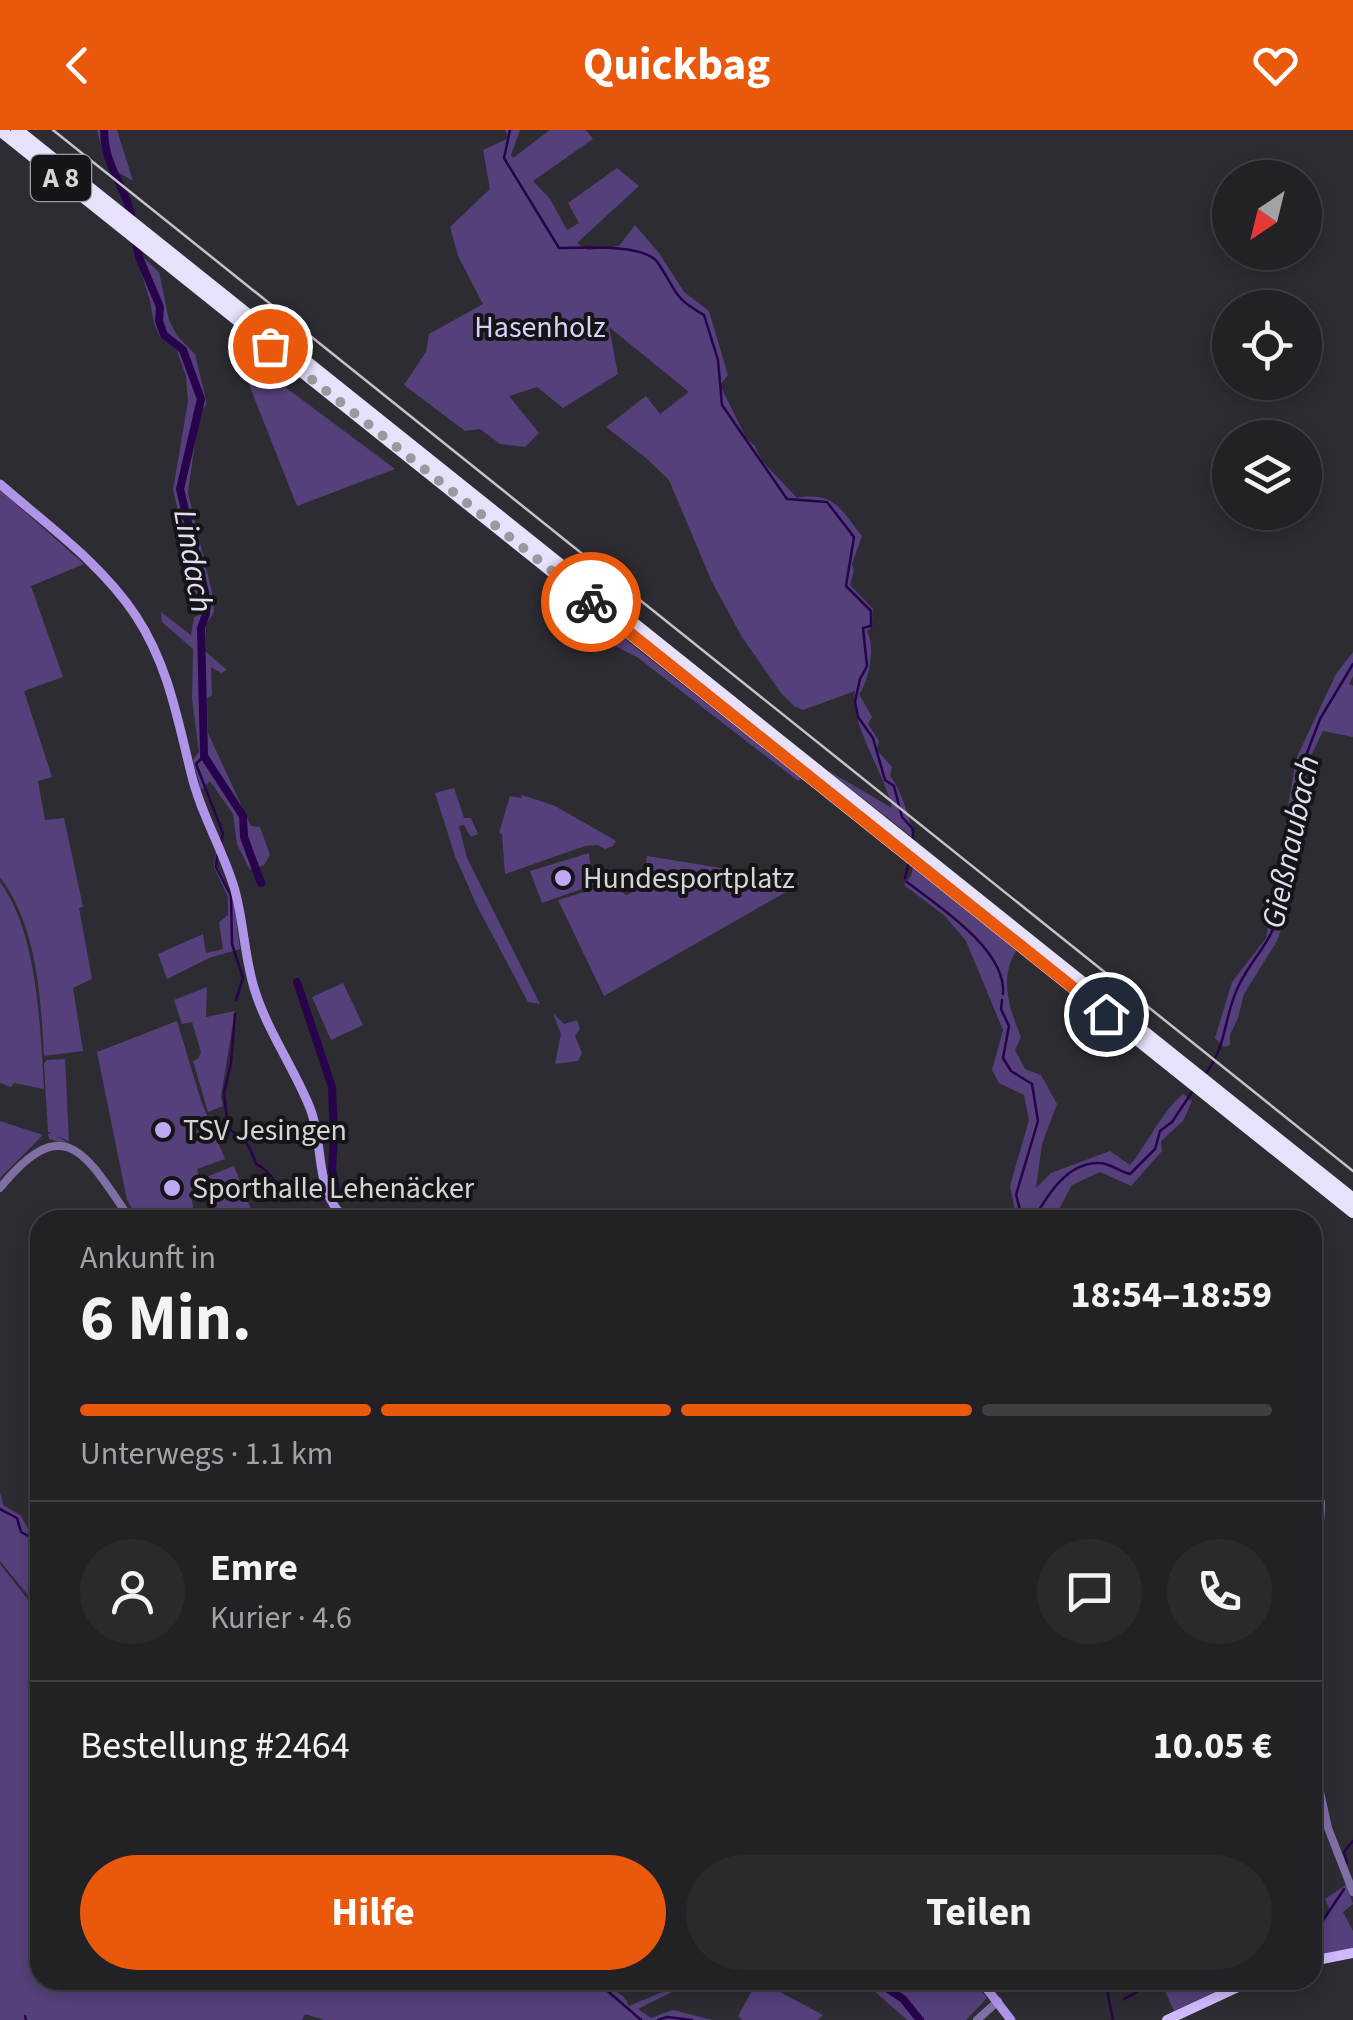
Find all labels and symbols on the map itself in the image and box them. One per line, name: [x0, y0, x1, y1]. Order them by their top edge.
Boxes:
road number: A 8: [31, 155, 91, 201]
north arrow: [1212, 160, 1322, 270]
pin: [228, 304, 313, 389]
park label: Hasenholz: [474, 306, 606, 349]
water label: Lindach: [161, 506, 225, 616]
courier: [541, 552, 641, 652]
water label: Gießnaubach: [1250, 752, 1332, 932]
place label: Hundesportplatz: [583, 857, 795, 900]
marker: Hundesportplatz: [552, 867, 574, 889]
pin: [1064, 972, 1149, 1057]
place label: TSV Jesingen: [183, 1109, 347, 1152]
marker: TSV Jesingen: [152, 1119, 174, 1141]
place label: Sporthalle Lehenäcker: [192, 1167, 475, 1210]
marker: Sporthalle Lehenäcker: [161, 1177, 183, 1199]

